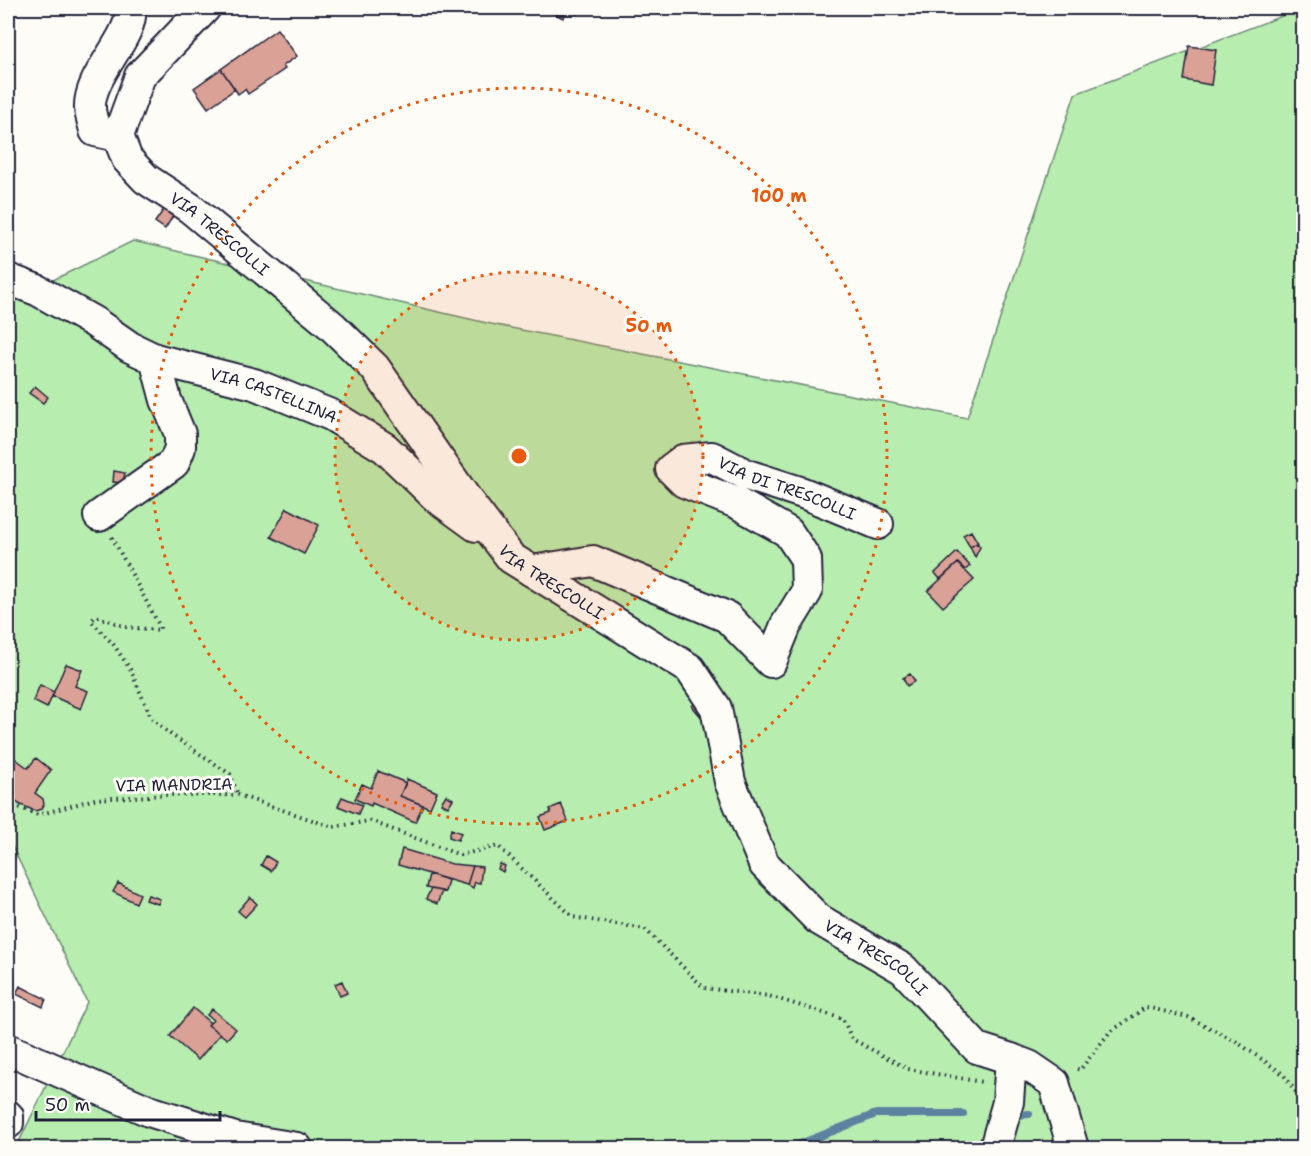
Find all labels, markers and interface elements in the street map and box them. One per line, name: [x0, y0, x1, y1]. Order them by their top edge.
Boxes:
text: 100 m: [751, 184, 807, 208]
street label: VIA TRESCOLLI: [166, 187, 274, 280]
text: 50 m: [626, 314, 673, 338]
street label: VIA CASTELLINA: [208, 363, 342, 427]
centre of rings: [509, 446, 529, 466]
street label: VIA DI TRESCOLLI: [714, 451, 859, 524]
street label: VIA TRESCOLLI: [494, 540, 608, 624]
street label: VIA MANDRIA: [115, 773, 233, 797]
street label: VIA TRESCOLLI: [821, 915, 933, 1000]
scale bar: [36, 1084, 220, 1122]
text: 50 m: [45, 1093, 90, 1117]

